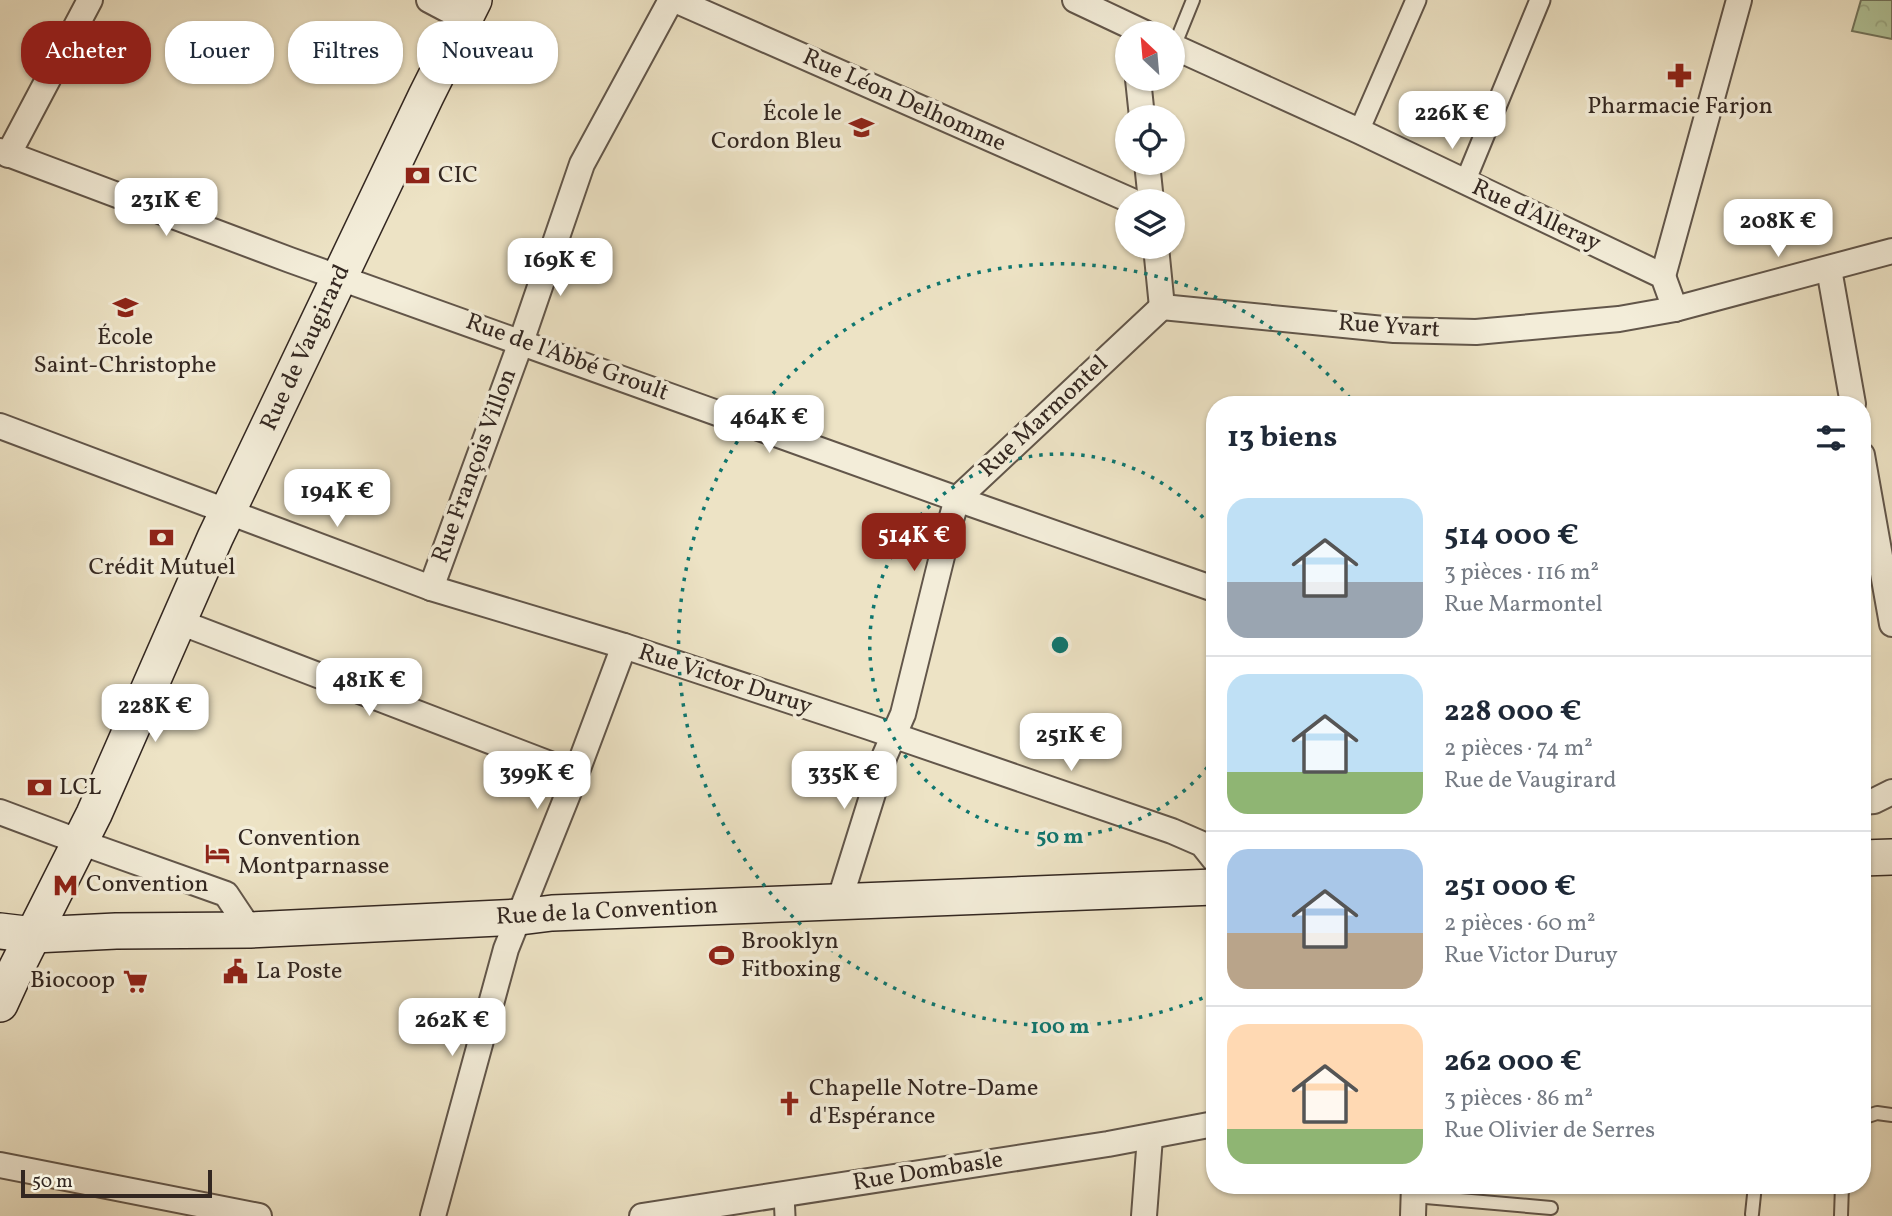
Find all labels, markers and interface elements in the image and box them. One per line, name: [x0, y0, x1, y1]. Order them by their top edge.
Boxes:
chip: Acheter: [21, 21, 151, 84]
chip: Louer: [165, 21, 274, 84]
chip: Filtres: [288, 21, 403, 84]
chip: Nouveau: [417, 21, 558, 84]
north arrow: [1115, 21, 1185, 91]
map controls: [1115, 21, 1185, 259]
street label: Rue Léon Delhomme: [797, 41, 1011, 161]
pharmacy icon: Pharmacie Farjon: [1666, 62, 1694, 90]
place label: Pharmacie Farjon: [1587, 90, 1773, 124]
pin: 226K €: [1395, 92, 1509, 151]
place label: École le Cordon Bleu: [711, 97, 842, 159]
text: 226K €: [1415, 98, 1489, 130]
button: locate: [1115, 105, 1185, 175]
school or university icon: École le Cordon Bleu: [848, 114, 876, 142]
place label: CIC: [438, 159, 478, 193]
bank icon: CIC: [404, 162, 432, 190]
street label: Rue d'Alleray: [1466, 171, 1606, 261]
pin: 231K €: [109, 178, 223, 238]
text: 231K €: [131, 185, 201, 217]
button: layers: [1115, 189, 1185, 259]
pin: 208K €: [1721, 200, 1835, 259]
text: 208K €: [1740, 206, 1816, 238]
pin: 169K €: [503, 238, 617, 298]
text: 169K €: [524, 245, 596, 277]
street label: Rue de Vaugirard: [253, 259, 359, 437]
school or university icon: École Saint-Christophe: [111, 293, 139, 321]
street label: Rue de l'Abbé Groult: [461, 305, 673, 411]
street label: Rue Yvart: [1337, 306, 1441, 348]
place label: École Saint-Christophe: [34, 321, 216, 383]
street label: Rue Marmontel: [972, 348, 1116, 486]
street label: Rue François Villon: [424, 364, 526, 568]
pin: 464K €: [712, 396, 826, 455]
text: 464K €: [730, 402, 808, 434]
text: 13 biens: [1227, 417, 1337, 459]
icon: filters: [1812, 419, 1850, 457]
pin: 194K €: [280, 470, 394, 529]
text: 194K €: [300, 476, 374, 508]
pin: 514K €: [857, 514, 971, 573]
text: 514 000 €: [1444, 515, 1579, 557]
text: 514K €: [878, 520, 950, 552]
bank icon: Crédit Mutuel: [148, 523, 176, 551]
icon: home: [1283, 526, 1367, 610]
place label: Crédit Mutuel: [89, 551, 236, 585]
text: 3 pièces · 116 m²: [1444, 557, 1599, 589]
text: Rue Marmontel: [1444, 589, 1603, 621]
centre of rings: [1048, 633, 1072, 657]
street label: Rue Victor Duruy: [634, 636, 817, 724]
pin: 481K €: [312, 658, 426, 718]
text: 481K €: [332, 665, 406, 697]
pin: 228K €: [98, 684, 212, 744]
text: 228K €: [118, 691, 192, 723]
text: 228 000 €: [1444, 691, 1582, 733]
icon: home: [1283, 702, 1367, 786]
pin: 251K €: [1014, 714, 1128, 773]
text: 251K €: [1036, 720, 1106, 752]
text: 2 pièces · 74 m²: [1444, 733, 1593, 765]
pin: 399K €: [480, 752, 594, 811]
pin: 335K €: [787, 752, 901, 811]
text: 399K €: [499, 758, 575, 790]
text: 335K €: [808, 758, 880, 790]
text: Rue de Vaugirard: [1444, 765, 1617, 797]
place label: LCL: [59, 771, 102, 805]
bank icon: LCL: [25, 774, 53, 802]
place label: Convention Montparnasse: [238, 822, 389, 884]
text: 50 m: [1036, 823, 1084, 852]
hotel icon: Convention Montparnasse: [204, 839, 232, 867]
text: 251 000 €: [1444, 866, 1576, 908]
place label: Convention: [86, 868, 209, 902]
metro station icon: Convention: [52, 871, 80, 899]
icon: home: [1283, 877, 1367, 961]
street label: Rue de la Convention: [495, 889, 719, 935]
text: 2 pièces · 60 m²: [1444, 908, 1596, 940]
place label: Brooklyn Fitboxing: [741, 925, 841, 987]
text: Rue Victor Duruy: [1444, 940, 1618, 972]
sports icon: Brooklyn Fitboxing: [707, 942, 735, 970]
place label: La Poste: [256, 955, 342, 989]
public building icon: La Poste: [222, 958, 250, 986]
place label: Biocoop: [30, 964, 115, 998]
supermarket icon: Biocoop: [121, 967, 149, 995]
pin: 262K €: [395, 998, 509, 1058]
text: 262K €: [415, 1005, 489, 1037]
text: 100 m: [1030, 1013, 1090, 1042]
text: 262 000 €: [1444, 1041, 1582, 1083]
icon: home: [1283, 1052, 1367, 1136]
place label: Chapelle Notre-Dame d'Espérance: [809, 1072, 1038, 1134]
text: 3 pièces · 86 m²: [1444, 1083, 1593, 1115]
church icon: Chapelle Notre-Dame d'Espérance: [775, 1089, 803, 1117]
text: Rue Olivier de Serres: [1444, 1115, 1655, 1147]
street label: Rue Dombasle: [850, 1143, 1006, 1201]
scale bar: [21, 1167, 212, 1199]
text: 50 m: [32, 1169, 73, 1195]

